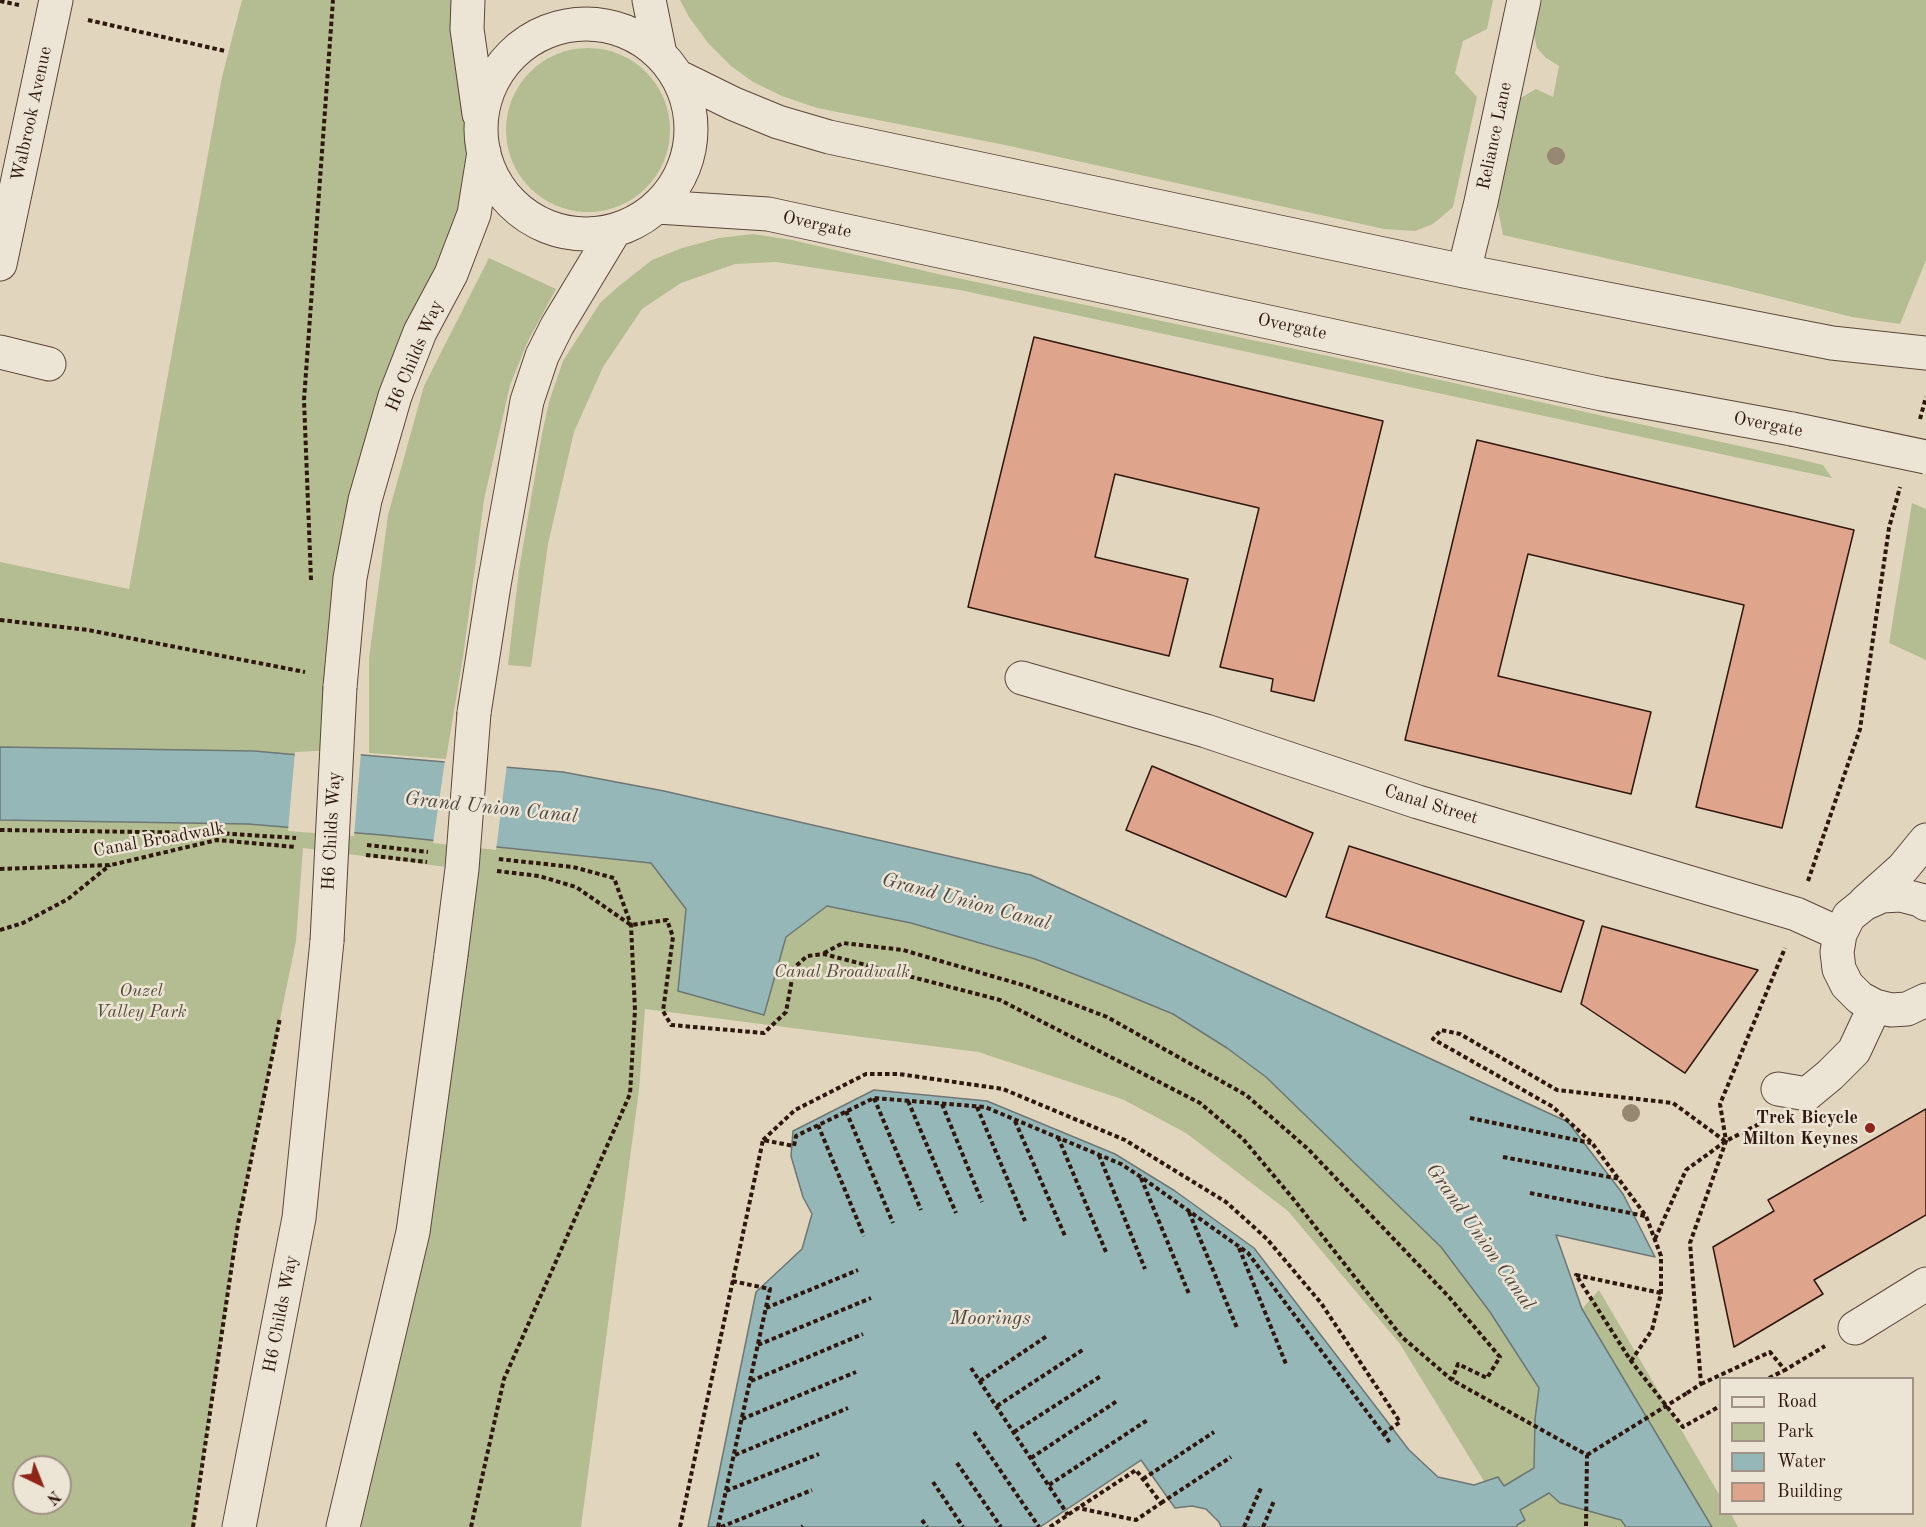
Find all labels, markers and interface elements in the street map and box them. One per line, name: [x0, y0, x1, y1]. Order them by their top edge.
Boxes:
street label: Walbrook Avenue: [7, 44, 57, 184]
street label: Reliance Lane: [1473, 80, 1517, 192]
street label: Overgate: [780, 207, 854, 243]
street label: H6 Childs Way: [382, 297, 448, 415]
street label: Overgate: [1255, 309, 1329, 345]
street label: Overgate: [1732, 408, 1804, 442]
street label: H6 Childs Way: [318, 771, 346, 891]
street label: Canal Street: [1381, 780, 1481, 830]
water label: Grand Union Canal: [403, 787, 579, 829]
street label: Canal Broadwalk: [92, 818, 226, 862]
water label: Grand Union Canal: [879, 868, 1053, 936]
park label: Canal Broadwalk: [774, 961, 910, 983]
park label: Ouzel Valley Park: [95, 980, 187, 1022]
place label: Trek Bicycle Milton Keynes: [1742, 1107, 1858, 1150]
marker: Trek Bicycle Milton Keynes: [1863, 1121, 1877, 1135]
water label: Grand Union Canal: [1420, 1159, 1540, 1315]
street label: H6 Childs Way: [259, 1253, 303, 1375]
water label: Moorings: [949, 1307, 1031, 1331]
legend: [1719, 1377, 1914, 1515]
text: Road: [1777, 1393, 1817, 1411]
text: Park: [1777, 1423, 1814, 1441]
text: Water: [1777, 1453, 1826, 1471]
north arrow: [12, 1455, 72, 1515]
text: Building: [1777, 1483, 1842, 1501]
text: N: [43, 1487, 63, 1507]

